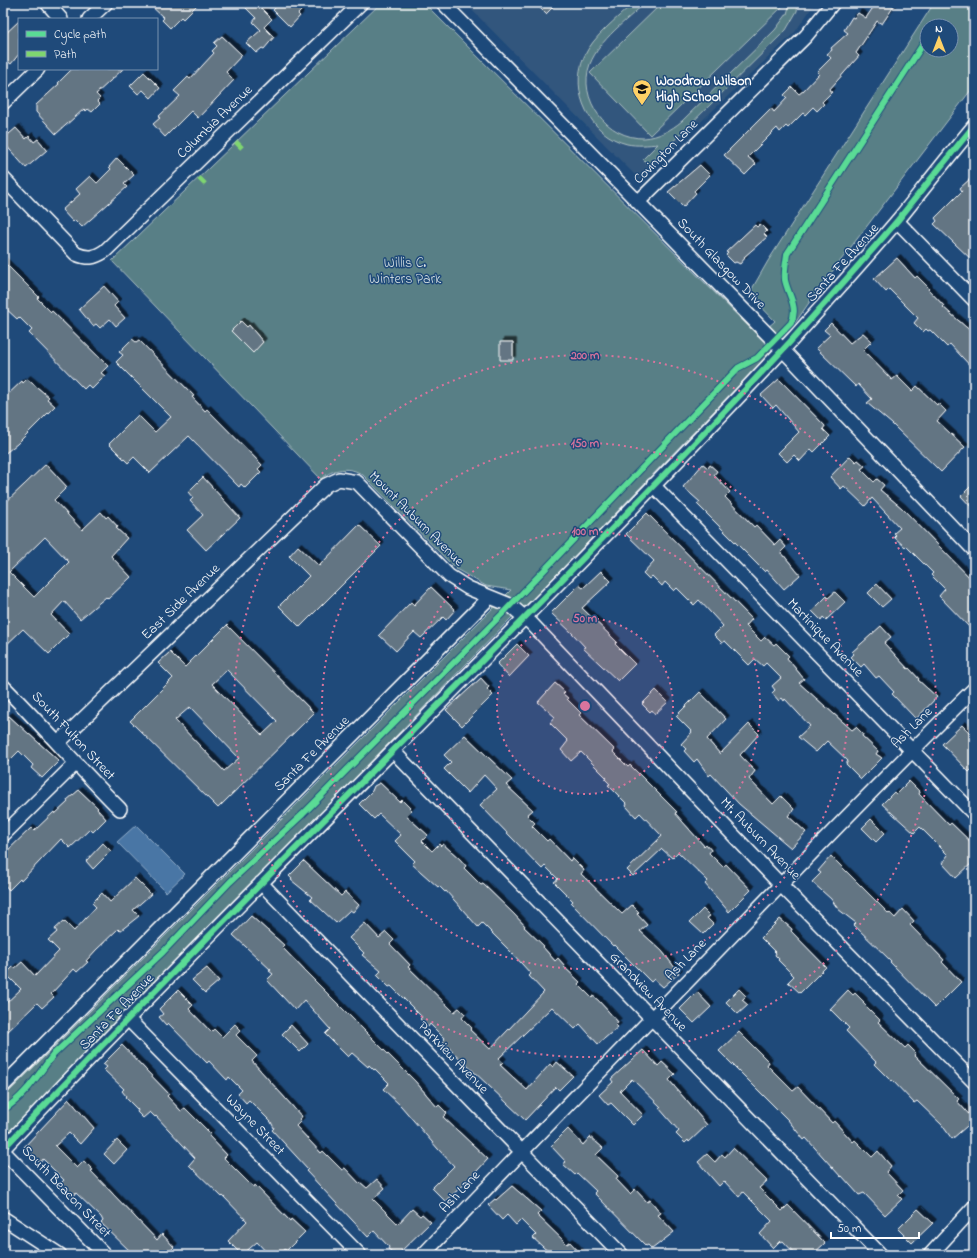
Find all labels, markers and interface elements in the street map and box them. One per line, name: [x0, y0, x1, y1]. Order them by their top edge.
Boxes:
legend: [18, 18, 158, 70]
north arrow: [919, 18, 959, 58]
text: N: [935, 21, 943, 37]
text: Cycle path: [54, 26, 106, 45]
text: Path: [54, 46, 77, 64]
place label: Woodrow Wilson High School: [656, 71, 751, 110]
school or university icon: Woodrow Wilson High School: [631, 78, 653, 106]
street label: Columbia Avenue: [172, 80, 258, 164]
street label: Covington Lane: [629, 114, 704, 190]
street label: South Glasgow Drive: [671, 213, 771, 316]
street label: Santa Fe Avenue: [802, 218, 885, 307]
park label: Willis C. Winters Park: [369, 253, 442, 290]
text: 200 m: [570, 347, 600, 365]
text: 150 m: [571, 435, 600, 453]
street label: Mount Auburn Avenue: [364, 467, 469, 572]
text: 100 m: [572, 523, 599, 541]
street label: East Side Avenue: [137, 558, 226, 645]
street label: Martinique Avenue: [782, 594, 869, 683]
text: 50 m: [573, 610, 598, 628]
street label: South Fulton Street: [26, 687, 120, 785]
centre of rings: [578, 699, 592, 713]
street label: Ash Lane: [886, 702, 938, 754]
street label: Santa Fe Avenue: [269, 711, 355, 797]
street label: Mt. Auburn Avenue: [715, 793, 806, 886]
street label: Ash Lane: [660, 934, 712, 986]
street label: Grandview Avenue: [604, 947, 692, 1037]
street label: Santa Fe Avenue: [75, 968, 160, 1055]
street label: Parkview Avenue: [413, 1017, 494, 1100]
street label: Wayne Street: [220, 1090, 290, 1161]
street label: South Beacon Street: [16, 1141, 116, 1243]
street label: Ash Lane: [435, 1165, 486, 1218]
scale bar: [831, 1214, 919, 1240]
text: 50 m: [837, 1220, 861, 1238]

